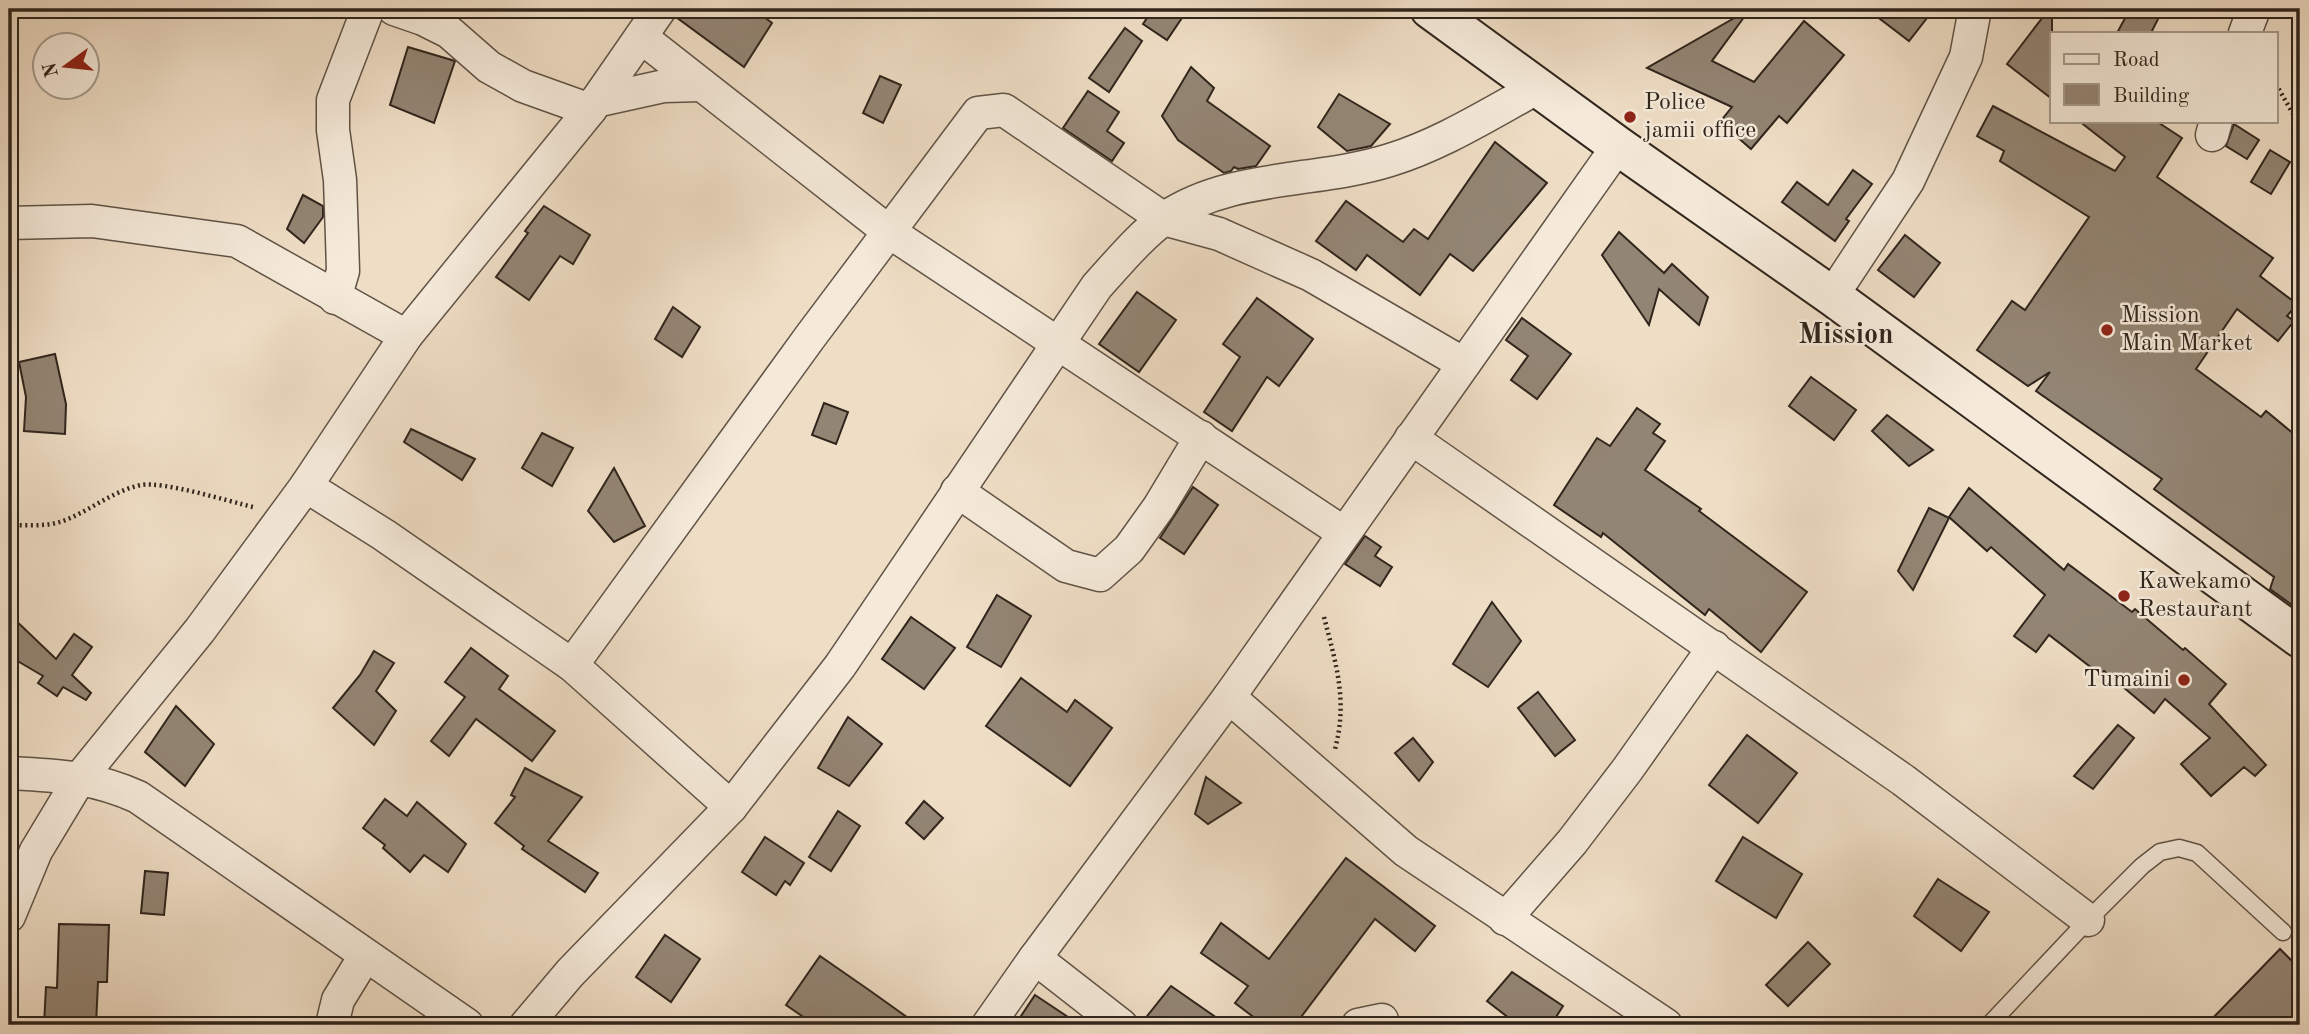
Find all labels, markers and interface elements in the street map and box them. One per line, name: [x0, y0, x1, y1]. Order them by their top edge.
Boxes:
north arrow: [32, 32, 102, 102]
legend: [2050, 32, 2278, 122]
text: Road: [2113, 50, 2160, 71]
text: N: [41, 60, 63, 79]
text: Building: [2113, 86, 2190, 107]
place label: Police jamii office: [1643, 91, 1756, 143]
marker: Police jamii office: [1622, 109, 1638, 125]
place label: Mission Main Market: [2121, 304, 2253, 356]
district label: Mission: [1798, 322, 1894, 350]
marker: Mission Main Market: [2099, 322, 2115, 338]
place label: Kawekamo Restaurant: [2138, 570, 2253, 622]
marker: Kawekamo Restaurant: [2116, 588, 2132, 604]
place label: Tumaini: [2083, 668, 2170, 692]
marker: Tumaini: [2176, 672, 2192, 688]

